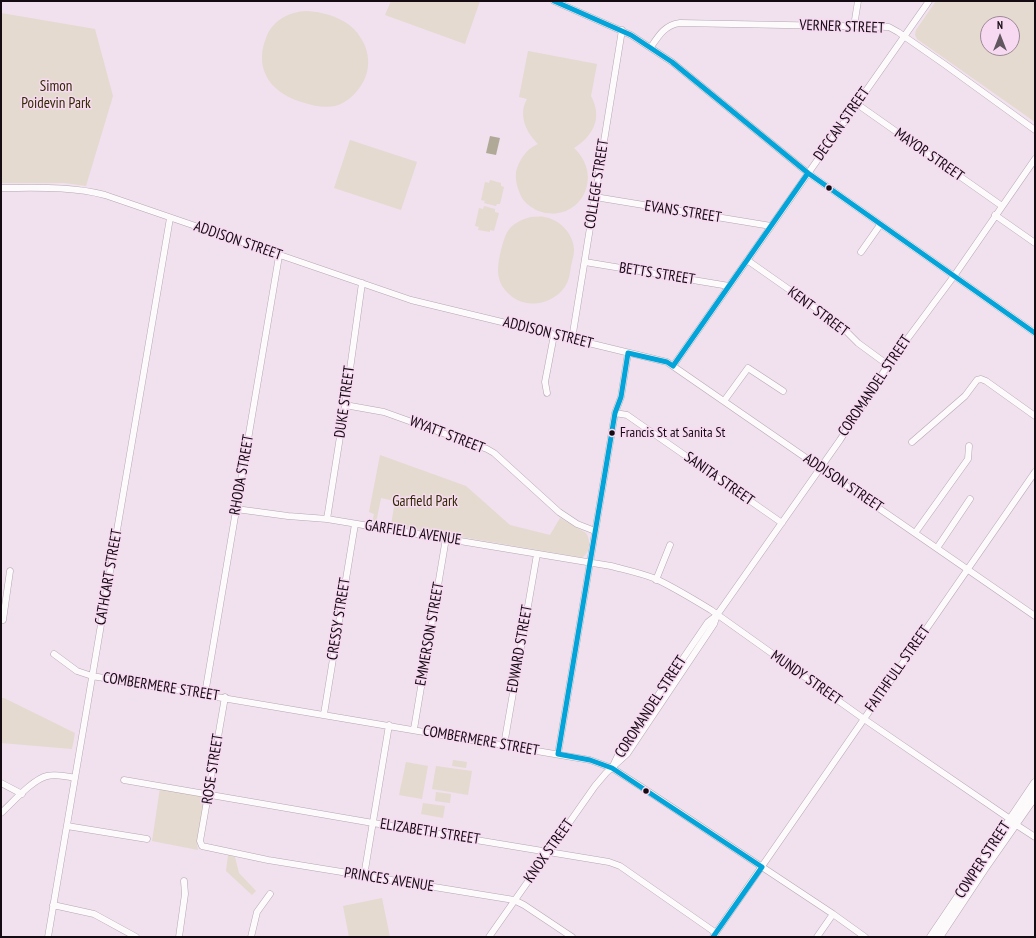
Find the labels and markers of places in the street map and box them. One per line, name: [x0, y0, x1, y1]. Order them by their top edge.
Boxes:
unlabelled marker: [824, 183, 834, 193]
place label: Francis St at Sanita St: [620, 425, 725, 441]
marker: Francis St at Sanita St: [607, 428, 617, 438]
unlabelled marker: [641, 786, 651, 796]

